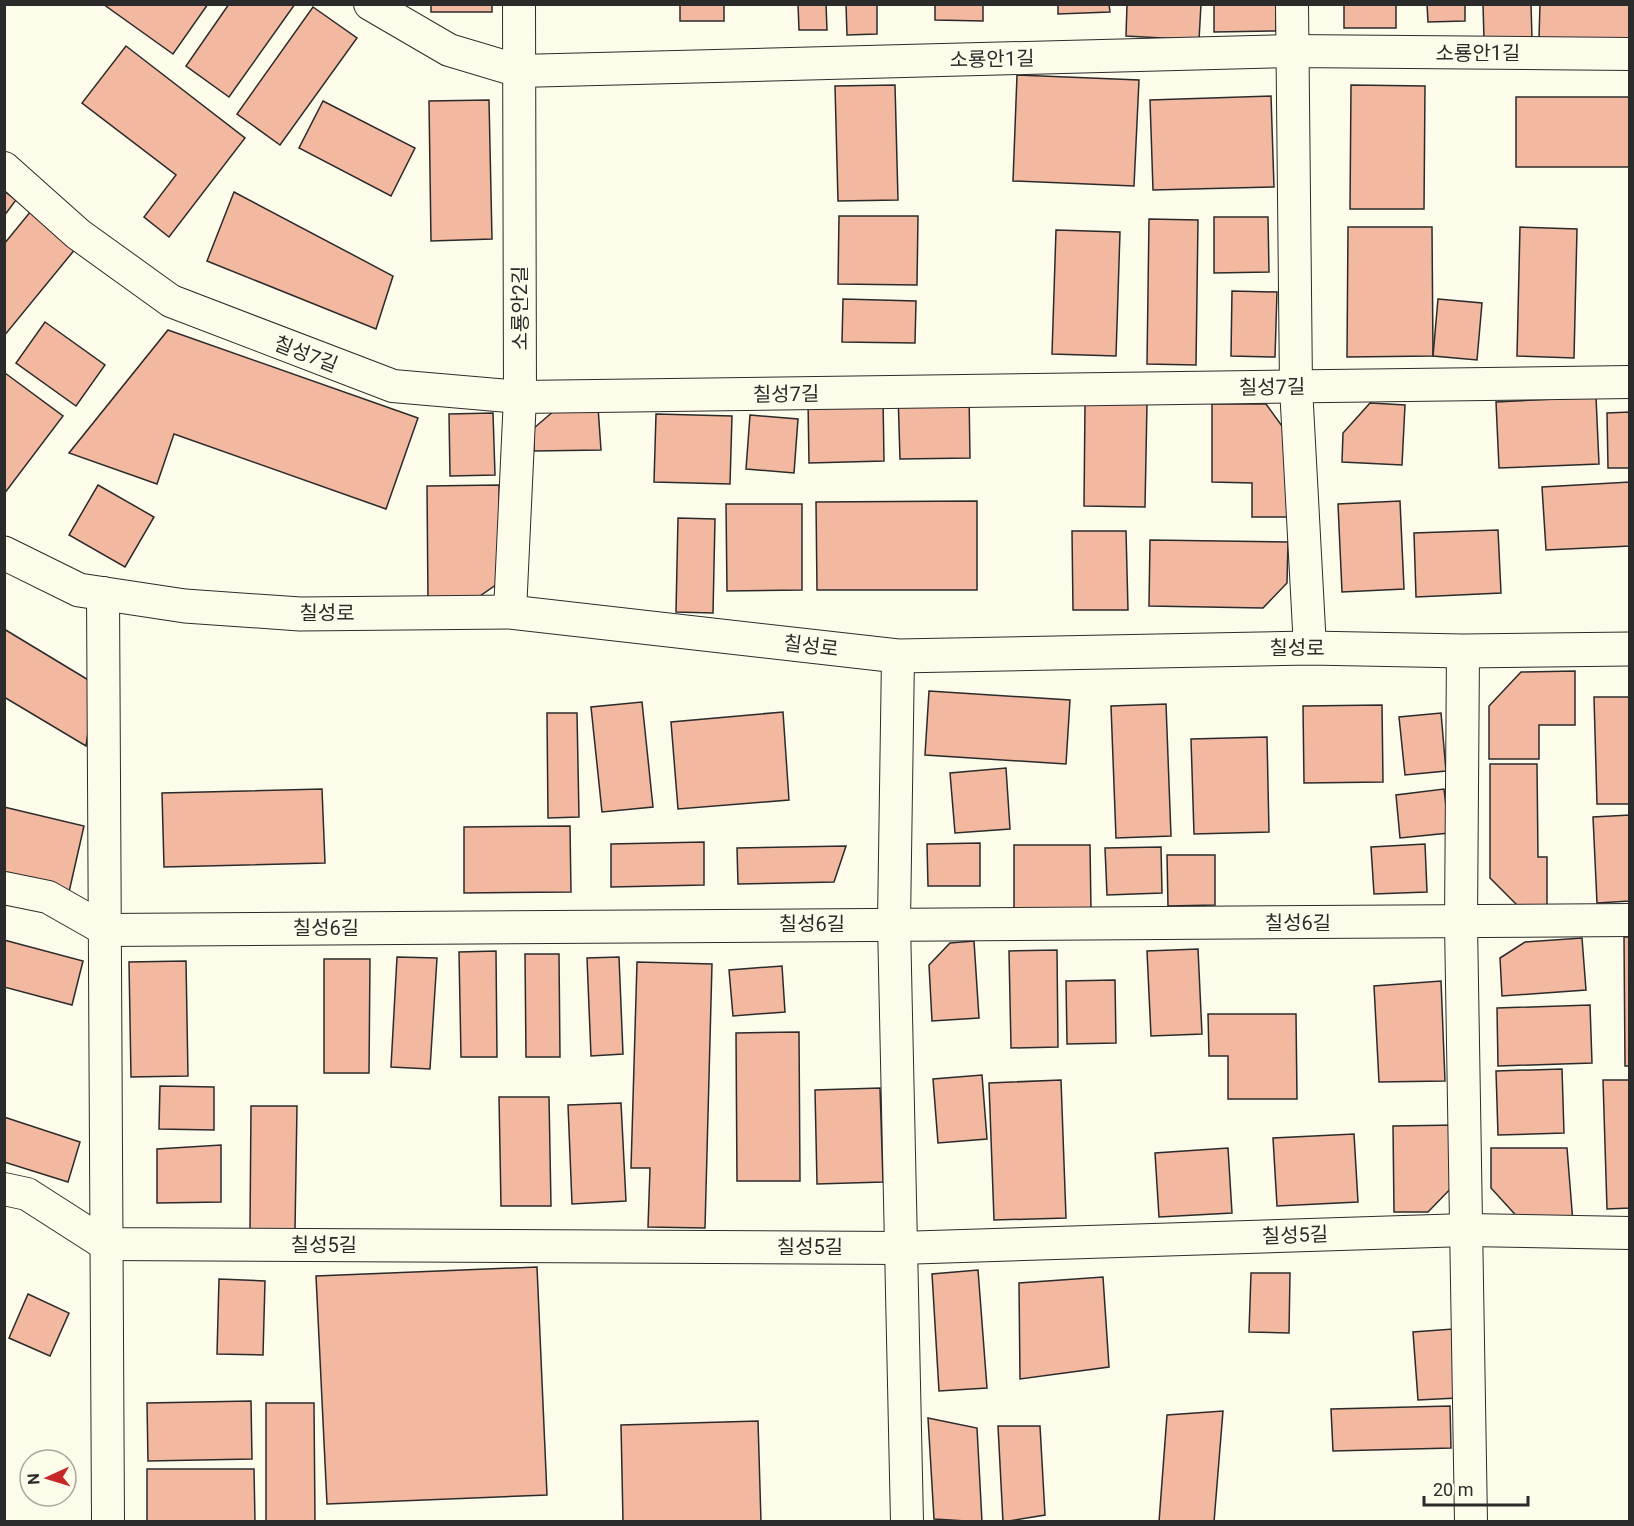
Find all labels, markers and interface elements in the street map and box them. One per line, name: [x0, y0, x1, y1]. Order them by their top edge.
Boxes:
street label: 소룡안1길: [1436, 41, 1520, 65]
street label: 소룡안1길: [949, 46, 1035, 72]
street label: 소룡안2길: [508, 266, 532, 350]
street label: 칠성7길: [271, 331, 341, 377]
street label: 칠성7길: [1239, 374, 1305, 400]
street label: 칠성7길: [753, 381, 819, 407]
street label: 칠성로: [299, 601, 355, 625]
street label: 칠성로: [782, 631, 840, 661]
street label: 칠성로: [1269, 636, 1325, 660]
street label: 칠성6길: [1265, 911, 1331, 935]
street label: 칠성6길: [779, 912, 845, 936]
street label: 칠성6길: [293, 916, 359, 940]
street label: 칠성5길: [1261, 1222, 1329, 1248]
street label: 칠성5길: [291, 1233, 357, 1257]
street label: 칠성5길: [777, 1235, 843, 1259]
north arrow: [18, 1448, 78, 1508]
scale bar: [1424, 1469, 1528, 1507]
text: N: [24, 1473, 43, 1485]
text: 20 m: [1433, 1479, 1473, 1500]

